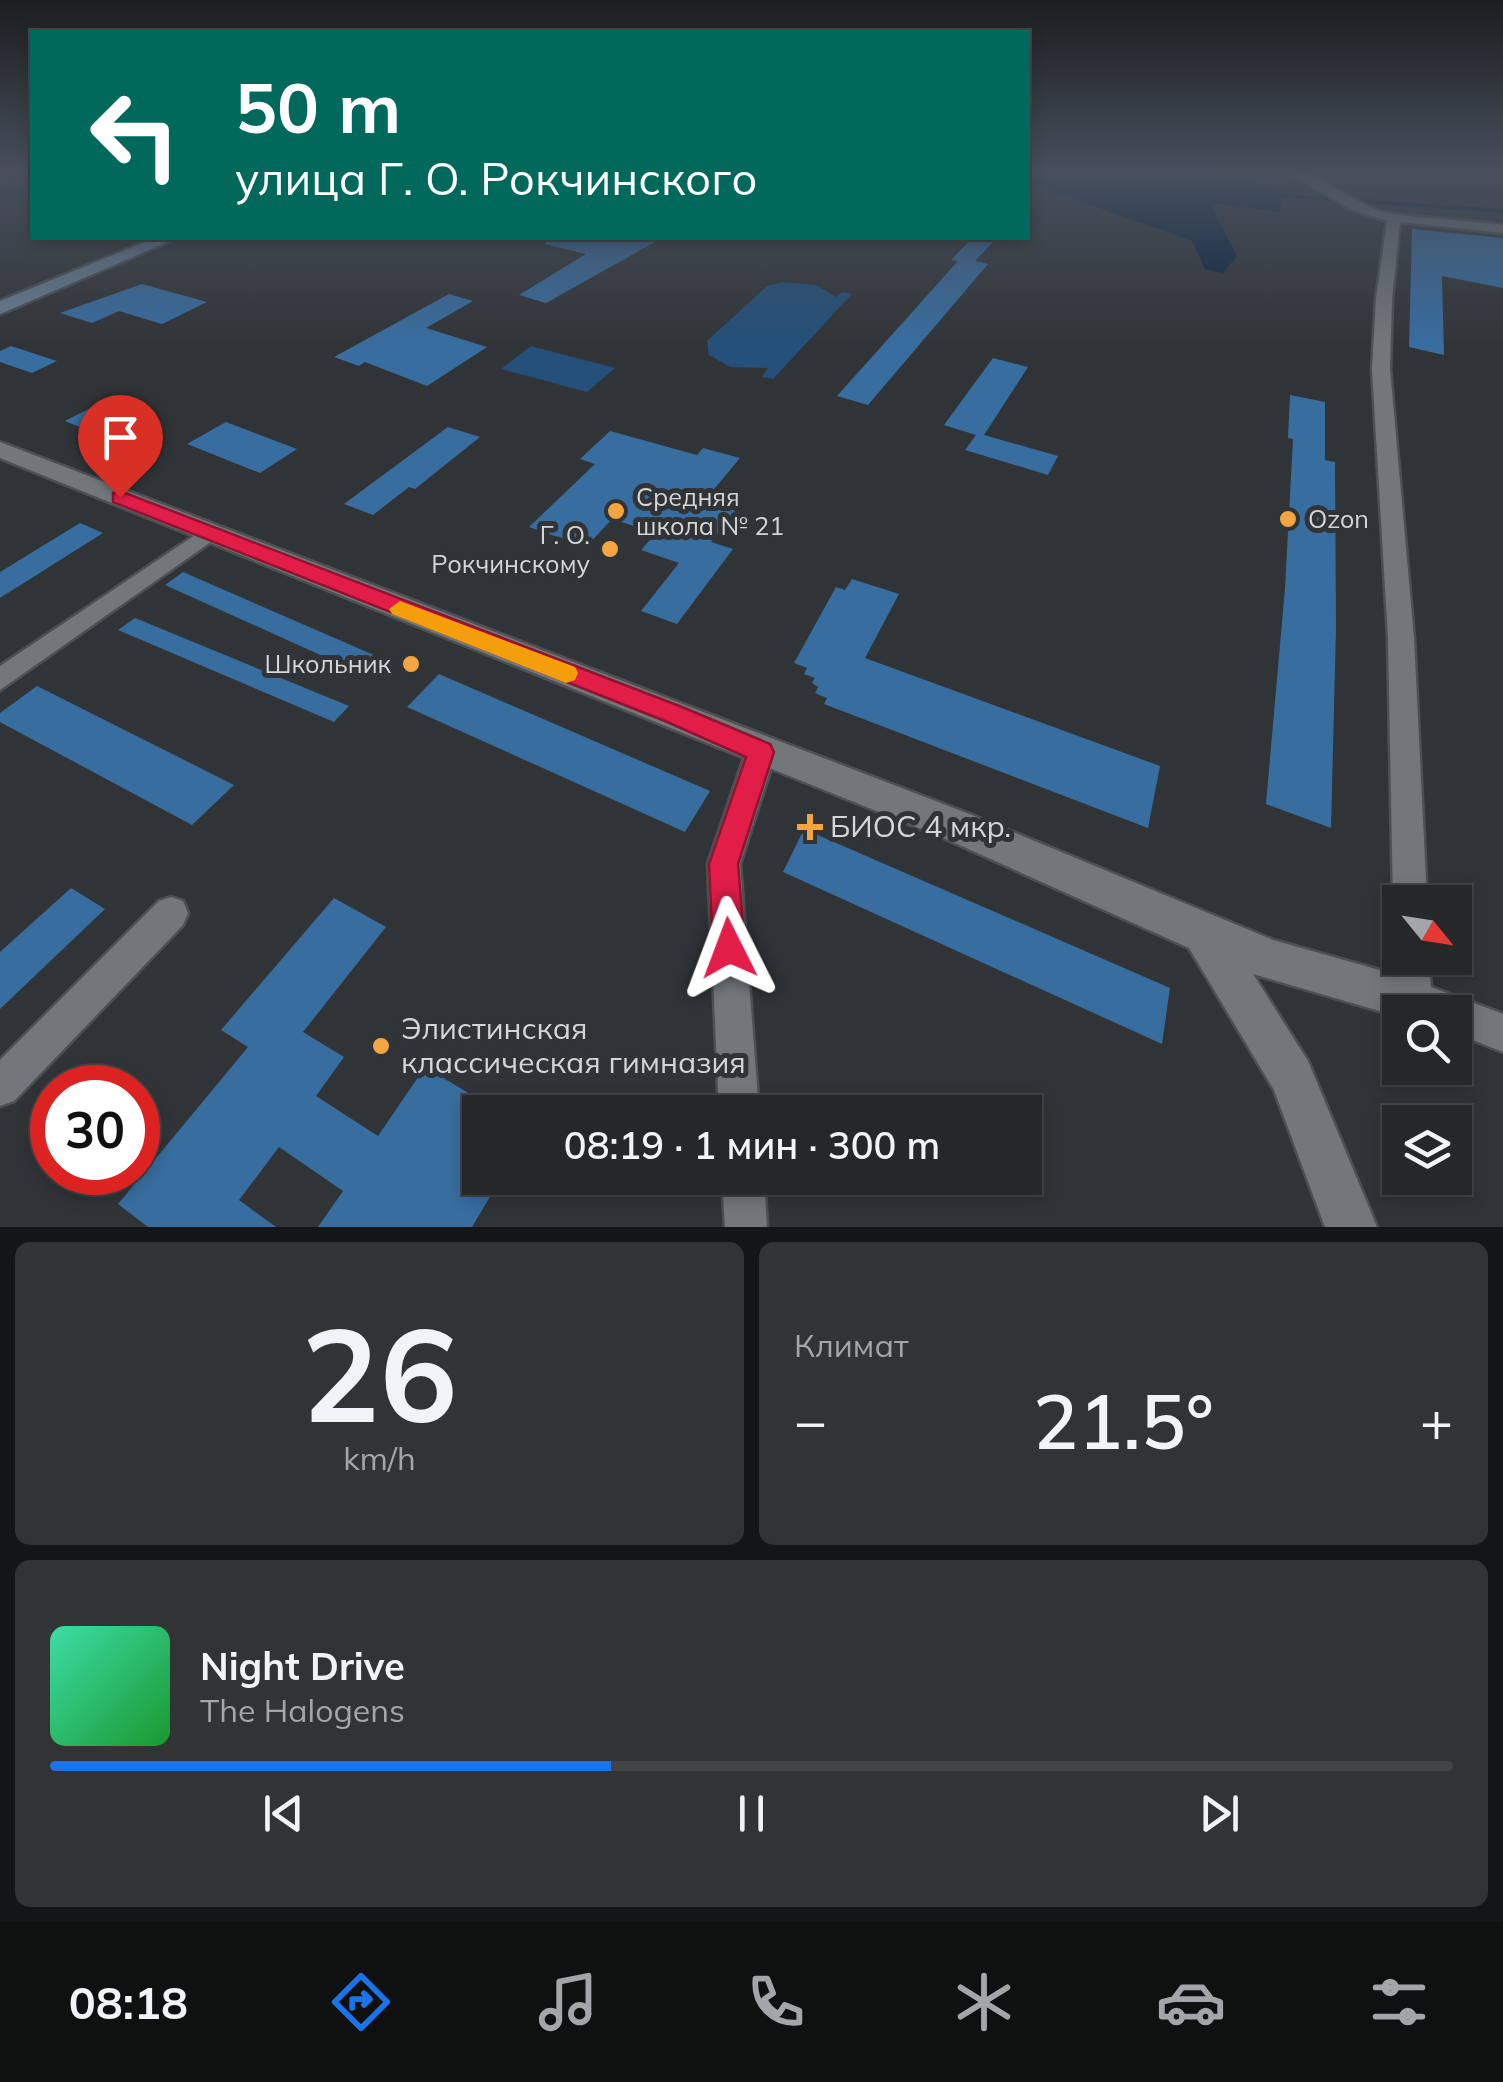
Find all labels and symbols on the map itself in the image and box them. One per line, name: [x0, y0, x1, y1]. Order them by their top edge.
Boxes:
pin: [78, 395, 163, 498]
place label: Средняя школа № 21: [636, 481, 784, 541]
marker: Средняя школа № 21: [605, 500, 627, 522]
place label: Ozon: [1308, 503, 1369, 534]
marker: Ozon: [1277, 508, 1299, 530]
place label: Г. О. Рокчинскому: [431, 519, 590, 579]
marker: Г. О. Рокчинскому: [599, 538, 621, 560]
place label: Школьник: [265, 648, 392, 679]
marker: Школьник: [400, 653, 422, 675]
place label: БИОС 4 мкр.: [830, 807, 1011, 845]
marker: БИОС 4 мкр.: [799, 816, 821, 838]
north arrow: [1382, 885, 1472, 975]
position arrow: [677, 896, 781, 1000]
place label: Элистинская классическая гимназия: [401, 1009, 746, 1081]
marker: Элистинская классическая гимназия: [370, 1035, 392, 1057]
speed limit sign: 30: [30, 1065, 160, 1195]

